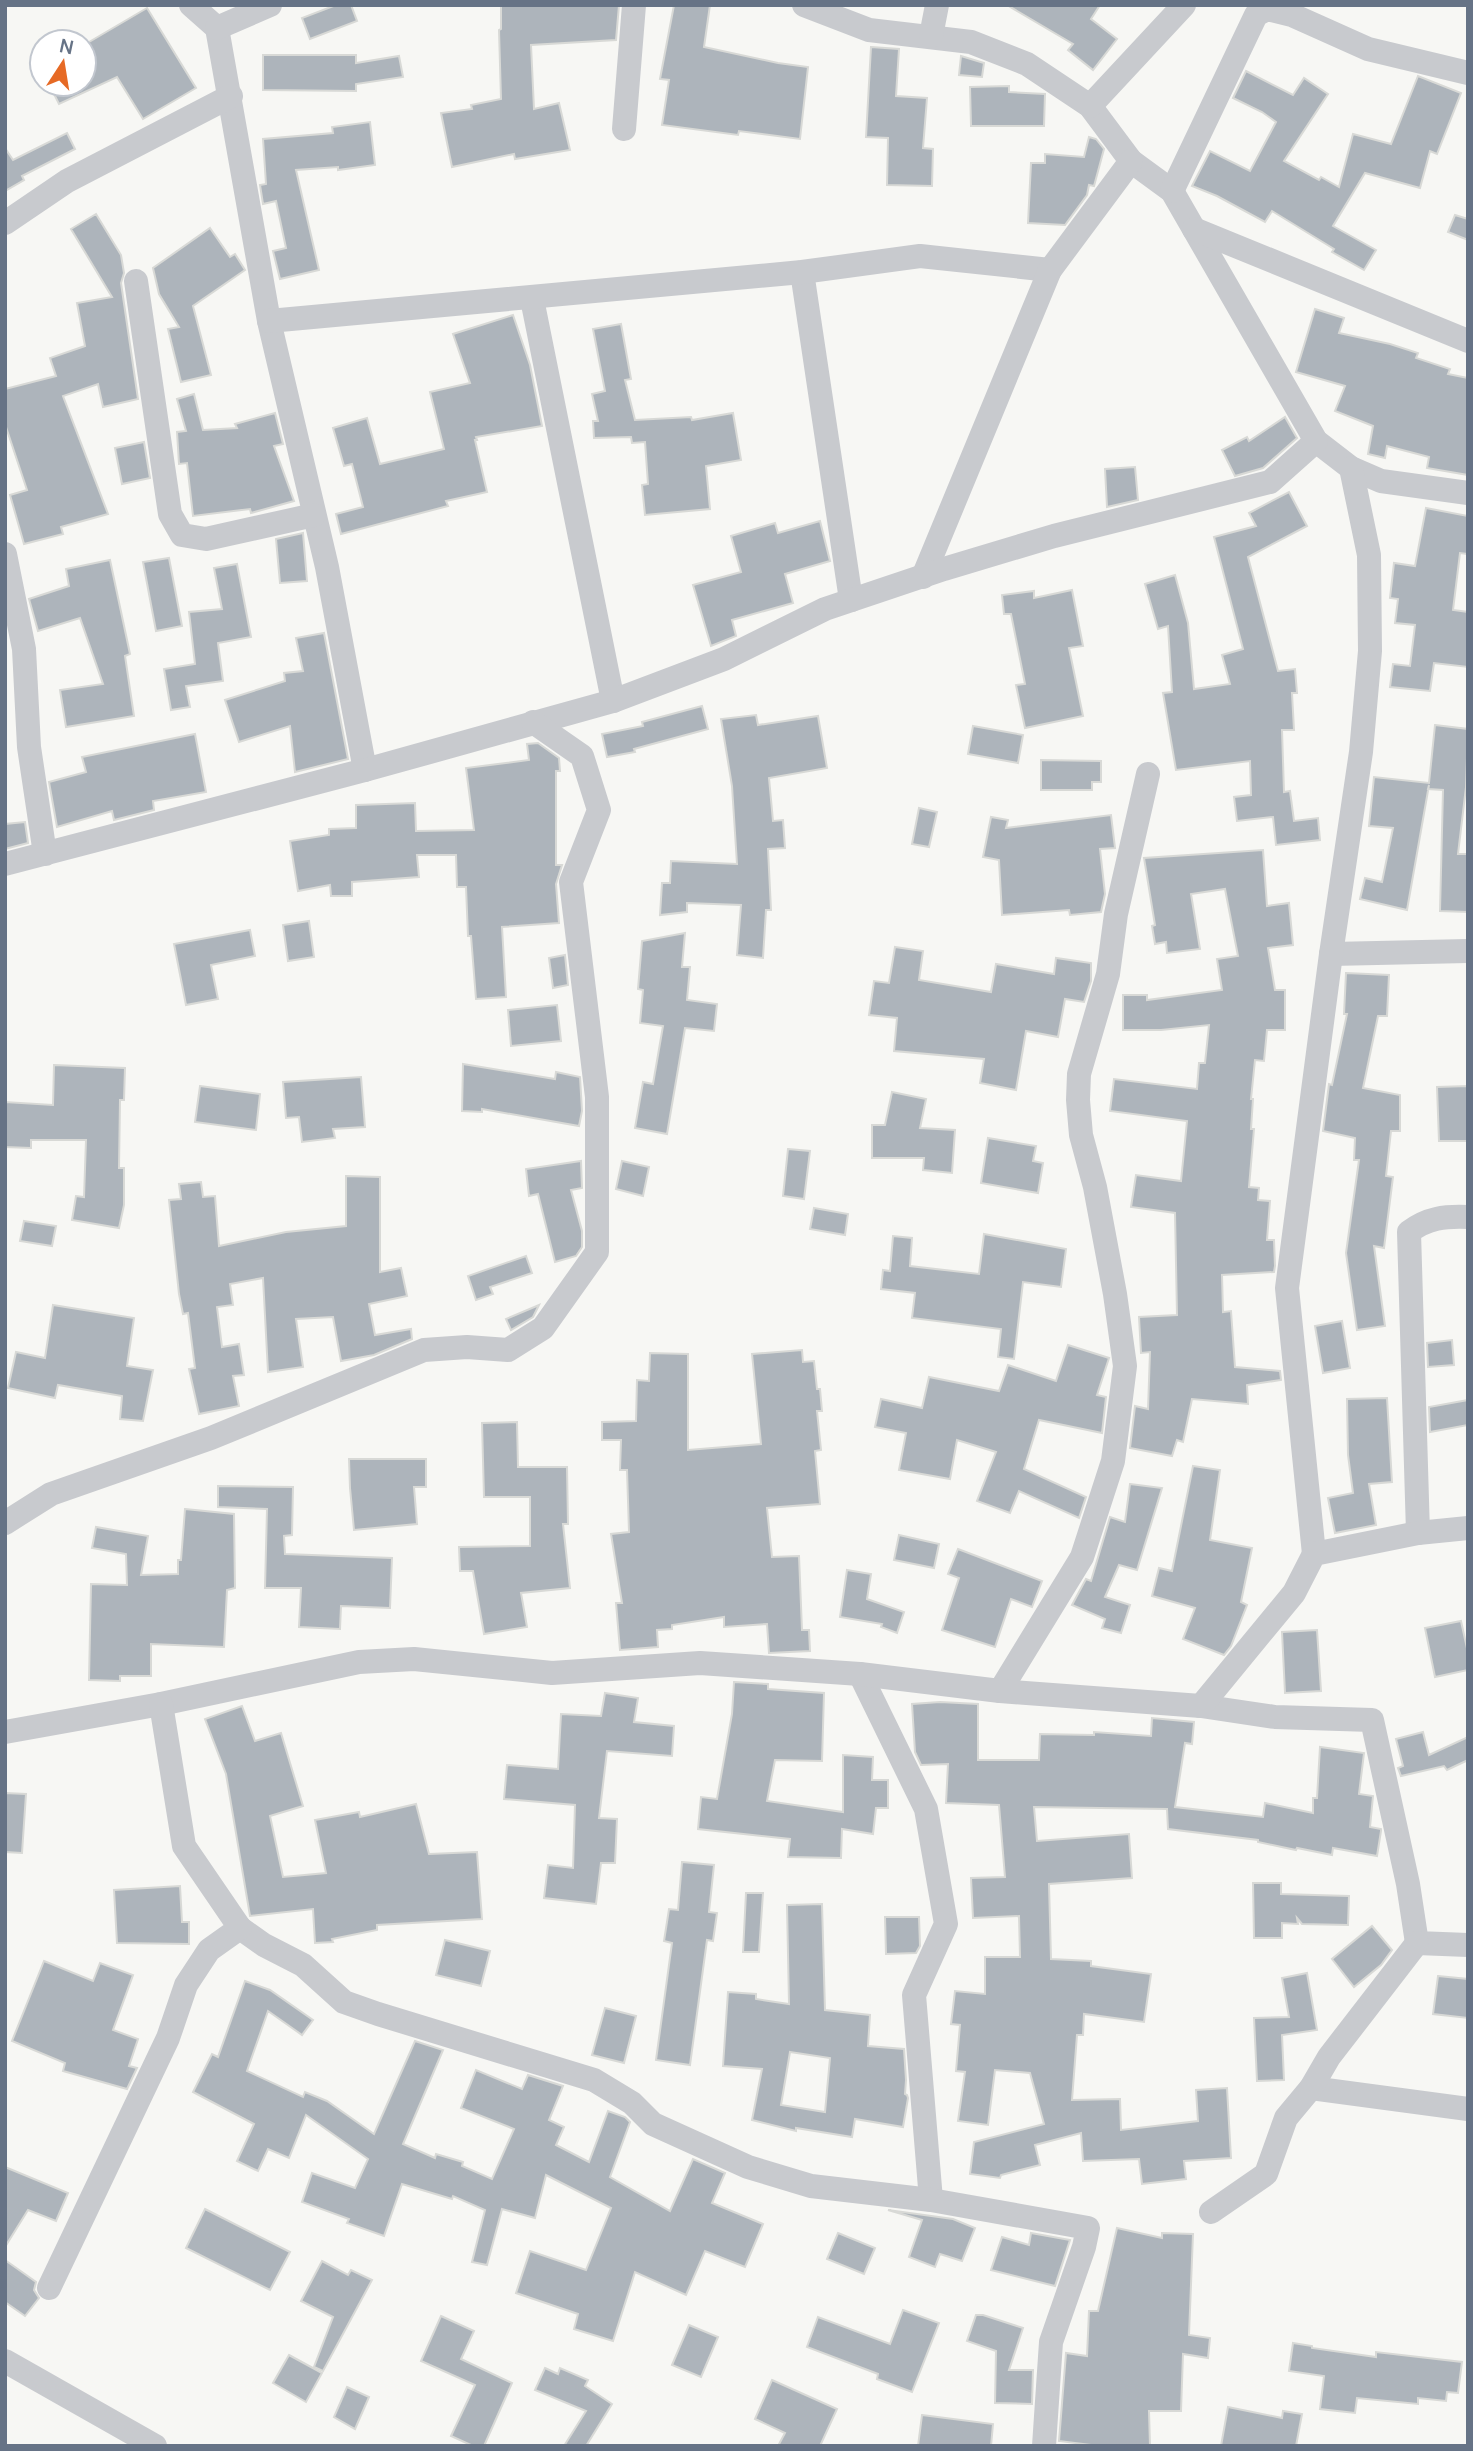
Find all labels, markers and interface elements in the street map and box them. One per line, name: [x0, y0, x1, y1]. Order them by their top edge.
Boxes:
north arrow: [28, 28, 98, 98]
text: N: [57, 32, 76, 61]

